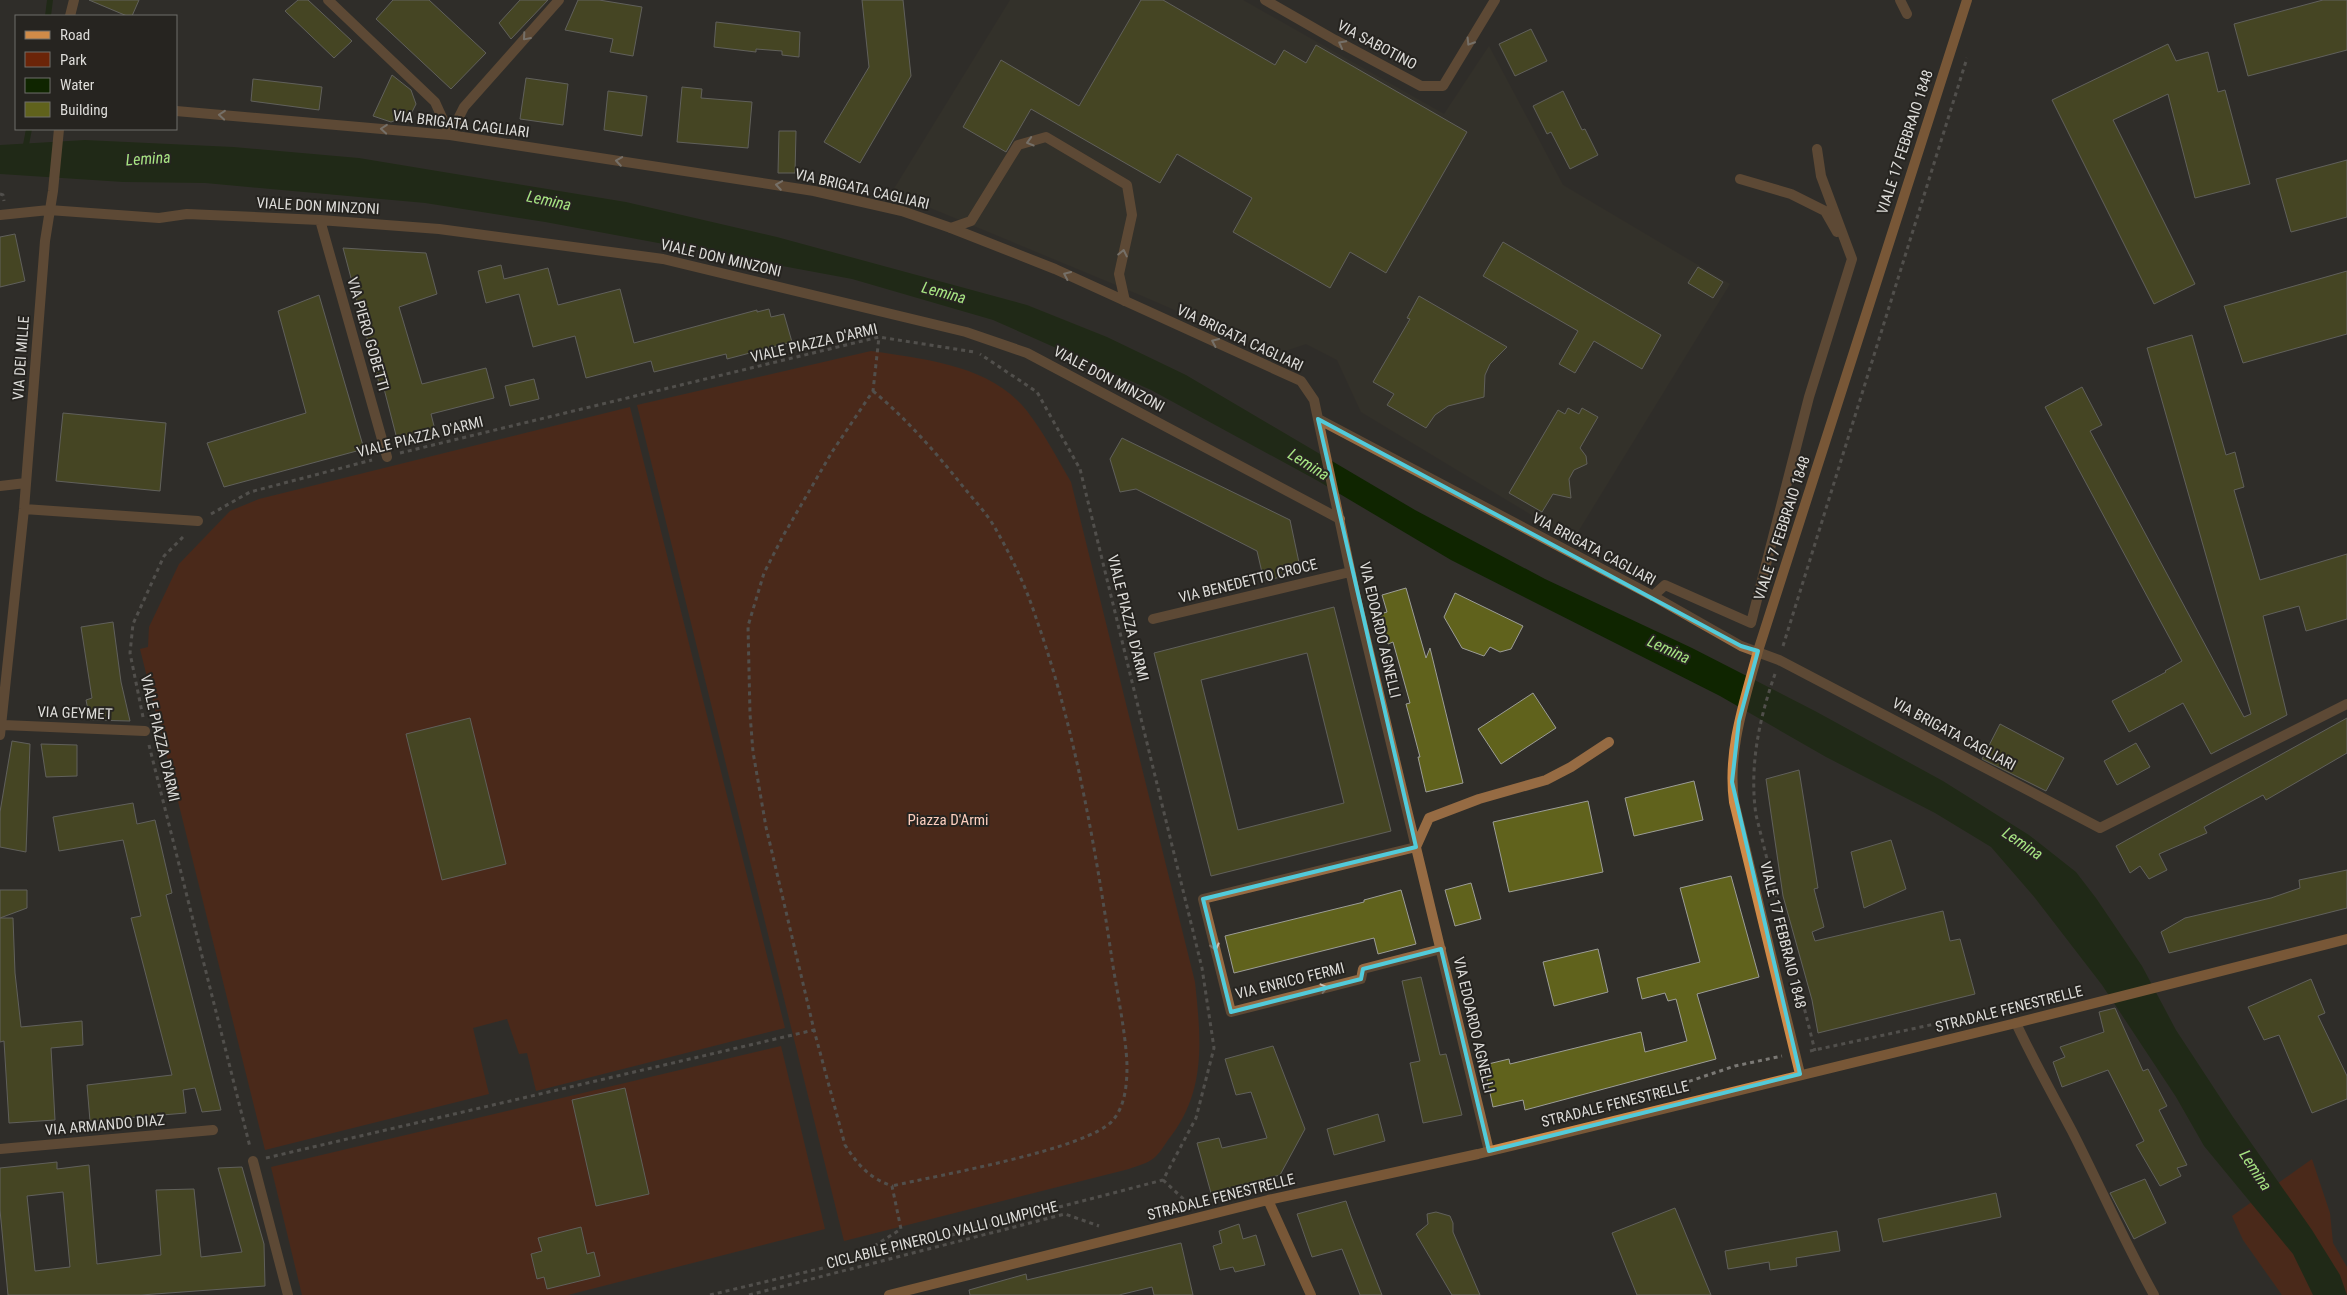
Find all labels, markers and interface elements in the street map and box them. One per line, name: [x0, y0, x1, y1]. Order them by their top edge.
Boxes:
legend: [15, 15, 178, 130]
street label: VIA SABOTINO: [1334, 16, 1420, 74]
text: Road: [60, 26, 90, 44]
one-way arrow: [523, 31, 532, 40]
one-way arrow: [1467, 36, 1476, 45]
one-way arrow: [1338, 40, 1347, 50]
text: Park: [60, 51, 87, 69]
street label: VIALE 17 FEBBRAIO 1848: [1873, 68, 1937, 216]
text: Water: [60, 76, 95, 94]
text: Building: [60, 101, 108, 119]
street label: VIA BRIGATA CAGLIARI: [392, 107, 530, 141]
one-way arrow: [218, 110, 226, 121]
one-way arrow: [380, 124, 388, 135]
one-way arrow: [1027, 136, 1035, 146]
water label: Lemina: [125, 147, 171, 170]
one-way arrow: [614, 156, 622, 167]
street label: VIA BRIGATA CAGLIARI: [793, 165, 931, 213]
one-way arrow: [775, 181, 784, 191]
water label: Lemina: [525, 187, 573, 214]
street label: VIALE DON MINZONI: [256, 194, 380, 218]
street label: VIALE DON MINZONI: [659, 235, 783, 281]
one-way arrow: [1118, 249, 1128, 258]
one-way arrow: [1063, 270, 1072, 281]
street label: VIA PIERO GOBETTI: [343, 275, 393, 393]
water label: Lemina: [920, 278, 968, 307]
street label: VIA BRIGATA CAGLIARI: [1174, 301, 1306, 375]
street label: VIA DEI MILLE: [9, 315, 33, 401]
street label: VIALE PIAZZA D'ARMI: [749, 320, 879, 366]
one-way arrow: [1211, 338, 1220, 349]
street label: VIALE DON MINZONI: [1050, 342, 1168, 416]
street label: VIALE PIAZZA D'ARMI: [355, 413, 485, 461]
water label: Lemina: [1285, 444, 1333, 484]
street label: VIALE 17 FEBBRAIO 1848: [1750, 454, 1814, 602]
street label: VIA BRIGATA CAGLIARI: [1529, 509, 1659, 589]
street label: VIALE PIAZZA D'ARMI: [1104, 553, 1152, 683]
street label: VIA BENEDETTO CROCE: [1177, 555, 1319, 607]
street label: VIA EDOARDO AGNELLI: [1356, 560, 1404, 700]
water label: Lemina: [1644, 631, 1693, 668]
street label: VIALE PIAZZA D'ARMI: [137, 673, 183, 803]
street label: VIA BRIGATA CAGLIARI: [1889, 694, 2019, 774]
street label: VIA GEYMET: [37, 703, 113, 723]
park label: Piazza D'Armi: [908, 811, 989, 829]
water label: Lemina: [1999, 823, 2047, 864]
street label: VIALE 17 FEBBRAIO 1848: [1756, 860, 1810, 1010]
one-way arrow: [1209, 942, 1220, 951]
street label: VIA EDOARDO AGNELLI: [1450, 955, 1498, 1095]
street label: VIA ENRICO FERMI: [1234, 959, 1346, 1003]
street label: STRADALE FENESTRELLE: [1933, 982, 2085, 1036]
one-way arrow: [1319, 983, 1328, 994]
street label: STRADALE FENESTRELLE: [1539, 1077, 1691, 1131]
street label: VIA ARMANDO DIAZ: [44, 1111, 166, 1139]
water label: Lemina: [2235, 1146, 2276, 1194]
street label: STRADALE FENESTRELLE: [1145, 1170, 1297, 1224]
street label: CICLABILE PINEROLO VALLI OLIMPICHE: [824, 1197, 1060, 1273]

